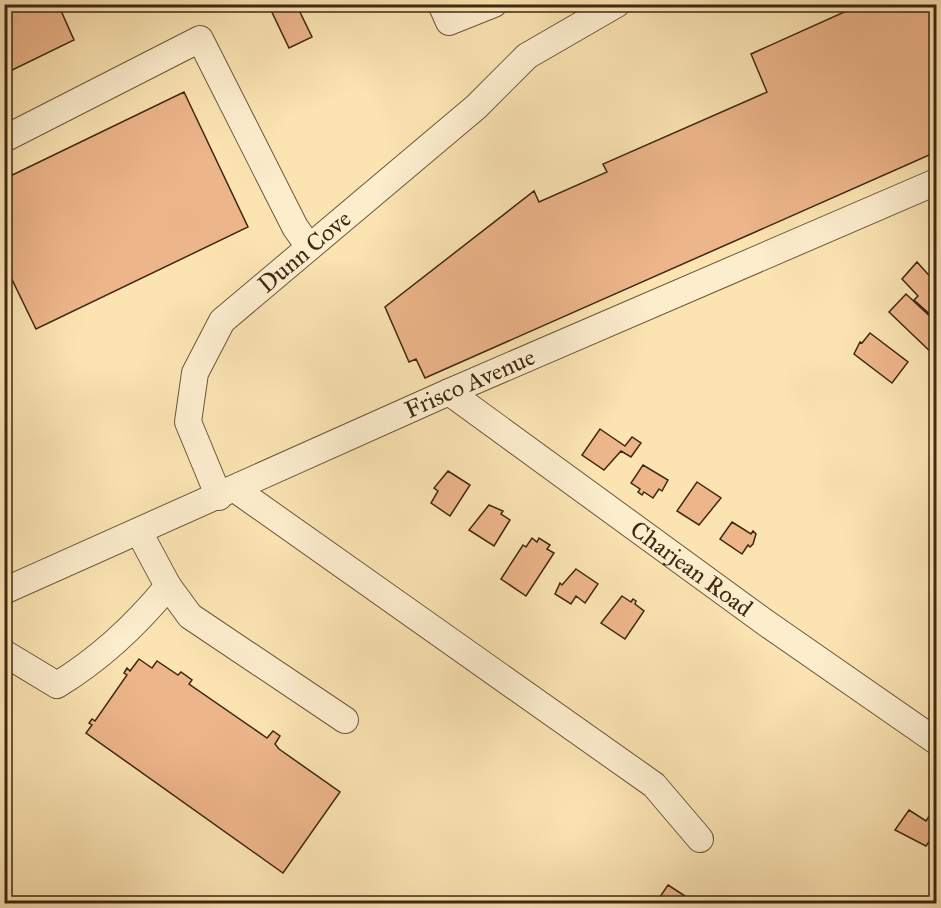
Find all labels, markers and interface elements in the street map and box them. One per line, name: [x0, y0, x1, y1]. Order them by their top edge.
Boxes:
street label: Dunn Cove: [252, 204, 357, 299]
street label: Frisco Avenue: [400, 342, 540, 425]
street label: Charjean Road: [624, 514, 759, 623]

